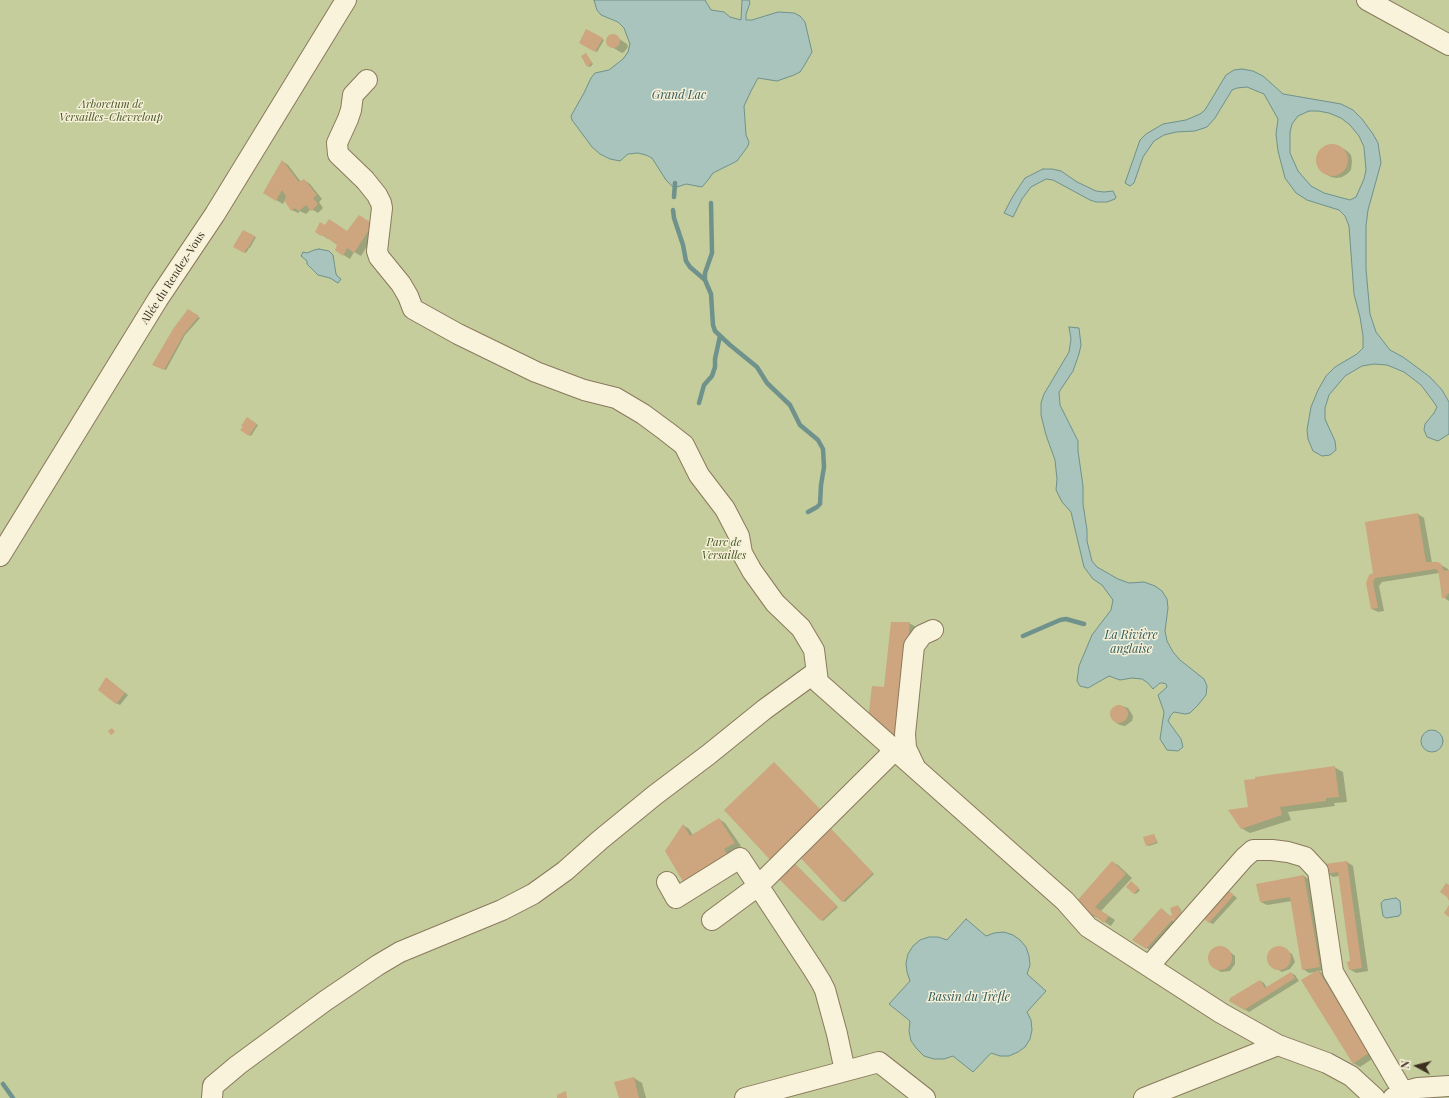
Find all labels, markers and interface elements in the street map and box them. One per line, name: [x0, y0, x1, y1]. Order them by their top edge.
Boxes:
water label: Grand Lac: [652, 88, 706, 102]
park label: Arboretum de Versailles-Chèvreloup: [59, 98, 163, 124]
street label: Allée du Rendez-Vous: [138, 229, 208, 327]
park label: Parc de Versailles: [702, 536, 746, 562]
water label: La Rivière anglaise: [1104, 628, 1158, 656]
water label: Bassin du Trèfle: [928, 990, 1010, 1004]
north arrow: [1397, 1046, 1437, 1086]
text: N: [1397, 1060, 1413, 1069]

